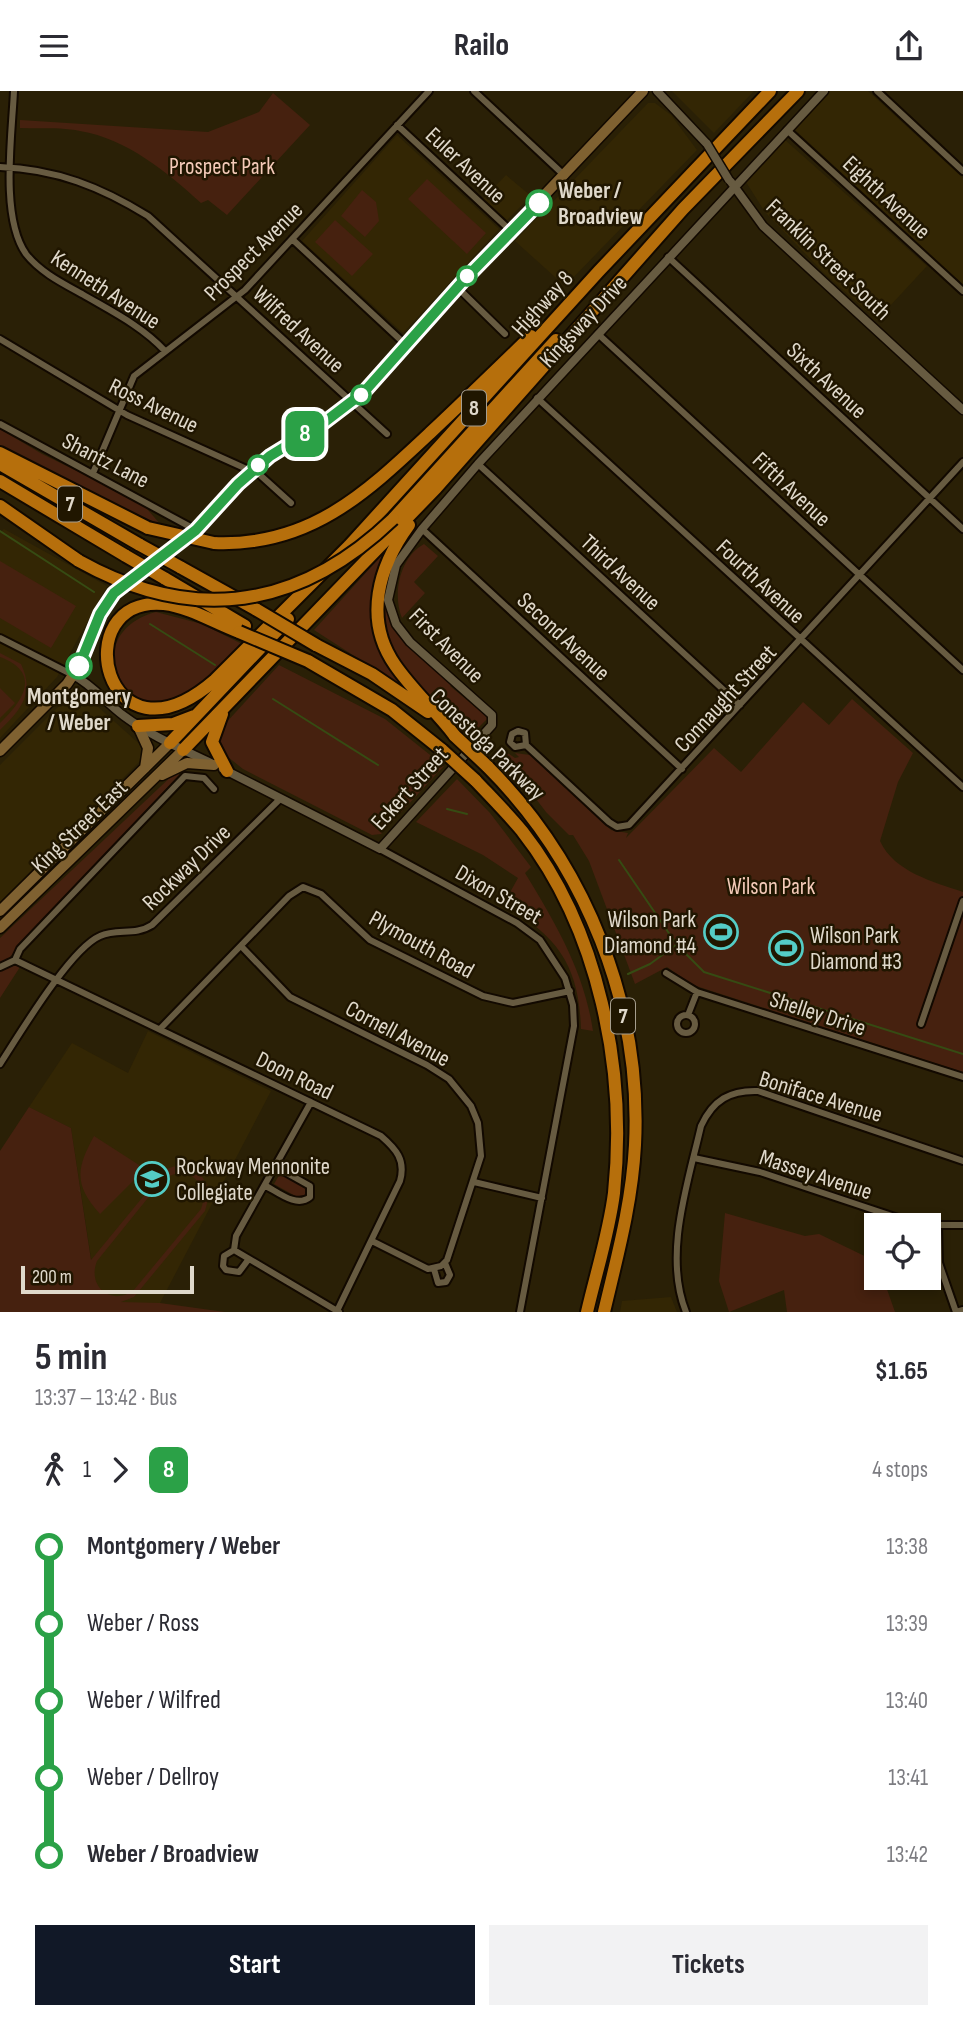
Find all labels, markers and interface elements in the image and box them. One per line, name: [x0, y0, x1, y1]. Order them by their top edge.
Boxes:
text: Railo: [454, 26, 509, 65]
icon: menu: [35, 27, 73, 65]
icon: share: [890, 27, 928, 65]
street label: Euler Avenue: [420, 122, 511, 210]
street label: Eighth Avenue: [837, 150, 936, 245]
park label: Prospect Park: [169, 153, 275, 181]
place label: Weber / Broadview: [558, 177, 643, 231]
marker: Weber / Broadview: [526, 190, 552, 216]
street label: Franklin Street South: [760, 193, 897, 326]
street label: Prospect Avenue: [198, 196, 309, 307]
street label: Kenneth Avenue: [45, 244, 165, 336]
street label: Highway 8: [506, 265, 580, 342]
unlabelled marker: [457, 266, 477, 286]
street label: Kingsway Drive: [534, 270, 634, 374]
street label: Wilfred Avenue: [247, 280, 350, 379]
street label: Sixth Avenue: [780, 337, 872, 425]
street label: Ross Avenue: [104, 372, 203, 440]
unlabelled marker: [351, 385, 371, 405]
road number: 8: [462, 391, 486, 425]
line badge: 8: [282, 411, 328, 457]
text: 8: [299, 419, 311, 448]
street label: Shantz Lane: [57, 427, 154, 495]
street label: Fifth Avenue: [746, 447, 836, 533]
unlabelled marker: [248, 455, 268, 475]
road number: 7: [58, 487, 82, 521]
street label: Third Avenue: [575, 529, 666, 617]
street label: Fourth Avenue: [710, 534, 811, 630]
street label: Second Avenue: [511, 587, 616, 687]
street label: First Avenue: [403, 602, 490, 689]
street label: Connaught Street: [669, 639, 783, 758]
marker: Montgomery / Weber: [66, 653, 92, 679]
place label: Montgomery / Weber: [27, 683, 131, 737]
street label: Conestoga Parkway: [424, 683, 551, 807]
street label: Eckert Street: [365, 741, 454, 836]
street label: King Street East: [26, 774, 134, 879]
street label: Rockway Drive: [137, 819, 237, 917]
street label: Dixon Street: [450, 859, 547, 931]
park label: Wilson Park: [727, 873, 815, 901]
street label: Plymouth Road: [364, 905, 479, 985]
place label: Wilson Park Diamond #4: [604, 906, 696, 960]
sports icon: Wilson Park Diamond #4: [702, 913, 740, 951]
place label: Wilson Park Diamond #3: [810, 922, 902, 976]
sports icon: Wilson Park Diamond #3: [767, 929, 805, 967]
street label: Shelley Drive: [766, 985, 869, 1043]
street label: Cornell Avenue: [340, 995, 455, 1073]
road number: 7: [611, 999, 635, 1033]
street label: Doon Road: [251, 1045, 338, 1107]
street label: Boniface Avenue: [756, 1065, 886, 1129]
street label: Massey Avenue: [756, 1144, 875, 1206]
place label: Rockway Mennonite Collegiate: [176, 1153, 330, 1207]
school or university icon: Rockway Mennonite Collegiate: [133, 1160, 171, 1198]
map controls: [864, 1213, 941, 1290]
button: locate: [864, 1213, 941, 1290]
scale bar: [21, 1263, 194, 1295]
text: 200 m: [32, 1266, 72, 1289]
text: 5 min: [35, 1335, 107, 1380]
text: $1.65: [875, 1356, 928, 1387]
text: 13:37 – 13:42 · Bus: [35, 1384, 177, 1412]
icon: walk: [35, 1451, 73, 1489]
icon: forward: [101, 1451, 139, 1489]
text: 8: [163, 1455, 174, 1484]
text: 1: [83, 1456, 91, 1484]
text: 4 stops: [872, 1456, 928, 1484]
text: Montgomery / Weber: [87, 1531, 280, 1562]
text: 13:38: [886, 1533, 928, 1561]
text: Weber / Ross: [87, 1608, 199, 1639]
text: 13:39: [886, 1610, 928, 1638]
text: Weber / Wilfred: [87, 1685, 221, 1716]
text: 13:40: [886, 1687, 928, 1715]
text: Weber / Dellroy: [87, 1762, 219, 1793]
text: 13:41: [888, 1764, 928, 1792]
text: Weber / Broadview: [87, 1839, 259, 1870]
text: 13:42: [887, 1841, 928, 1869]
button: Start: [35, 1925, 475, 2005]
button: Tickets: [489, 1925, 928, 2005]

